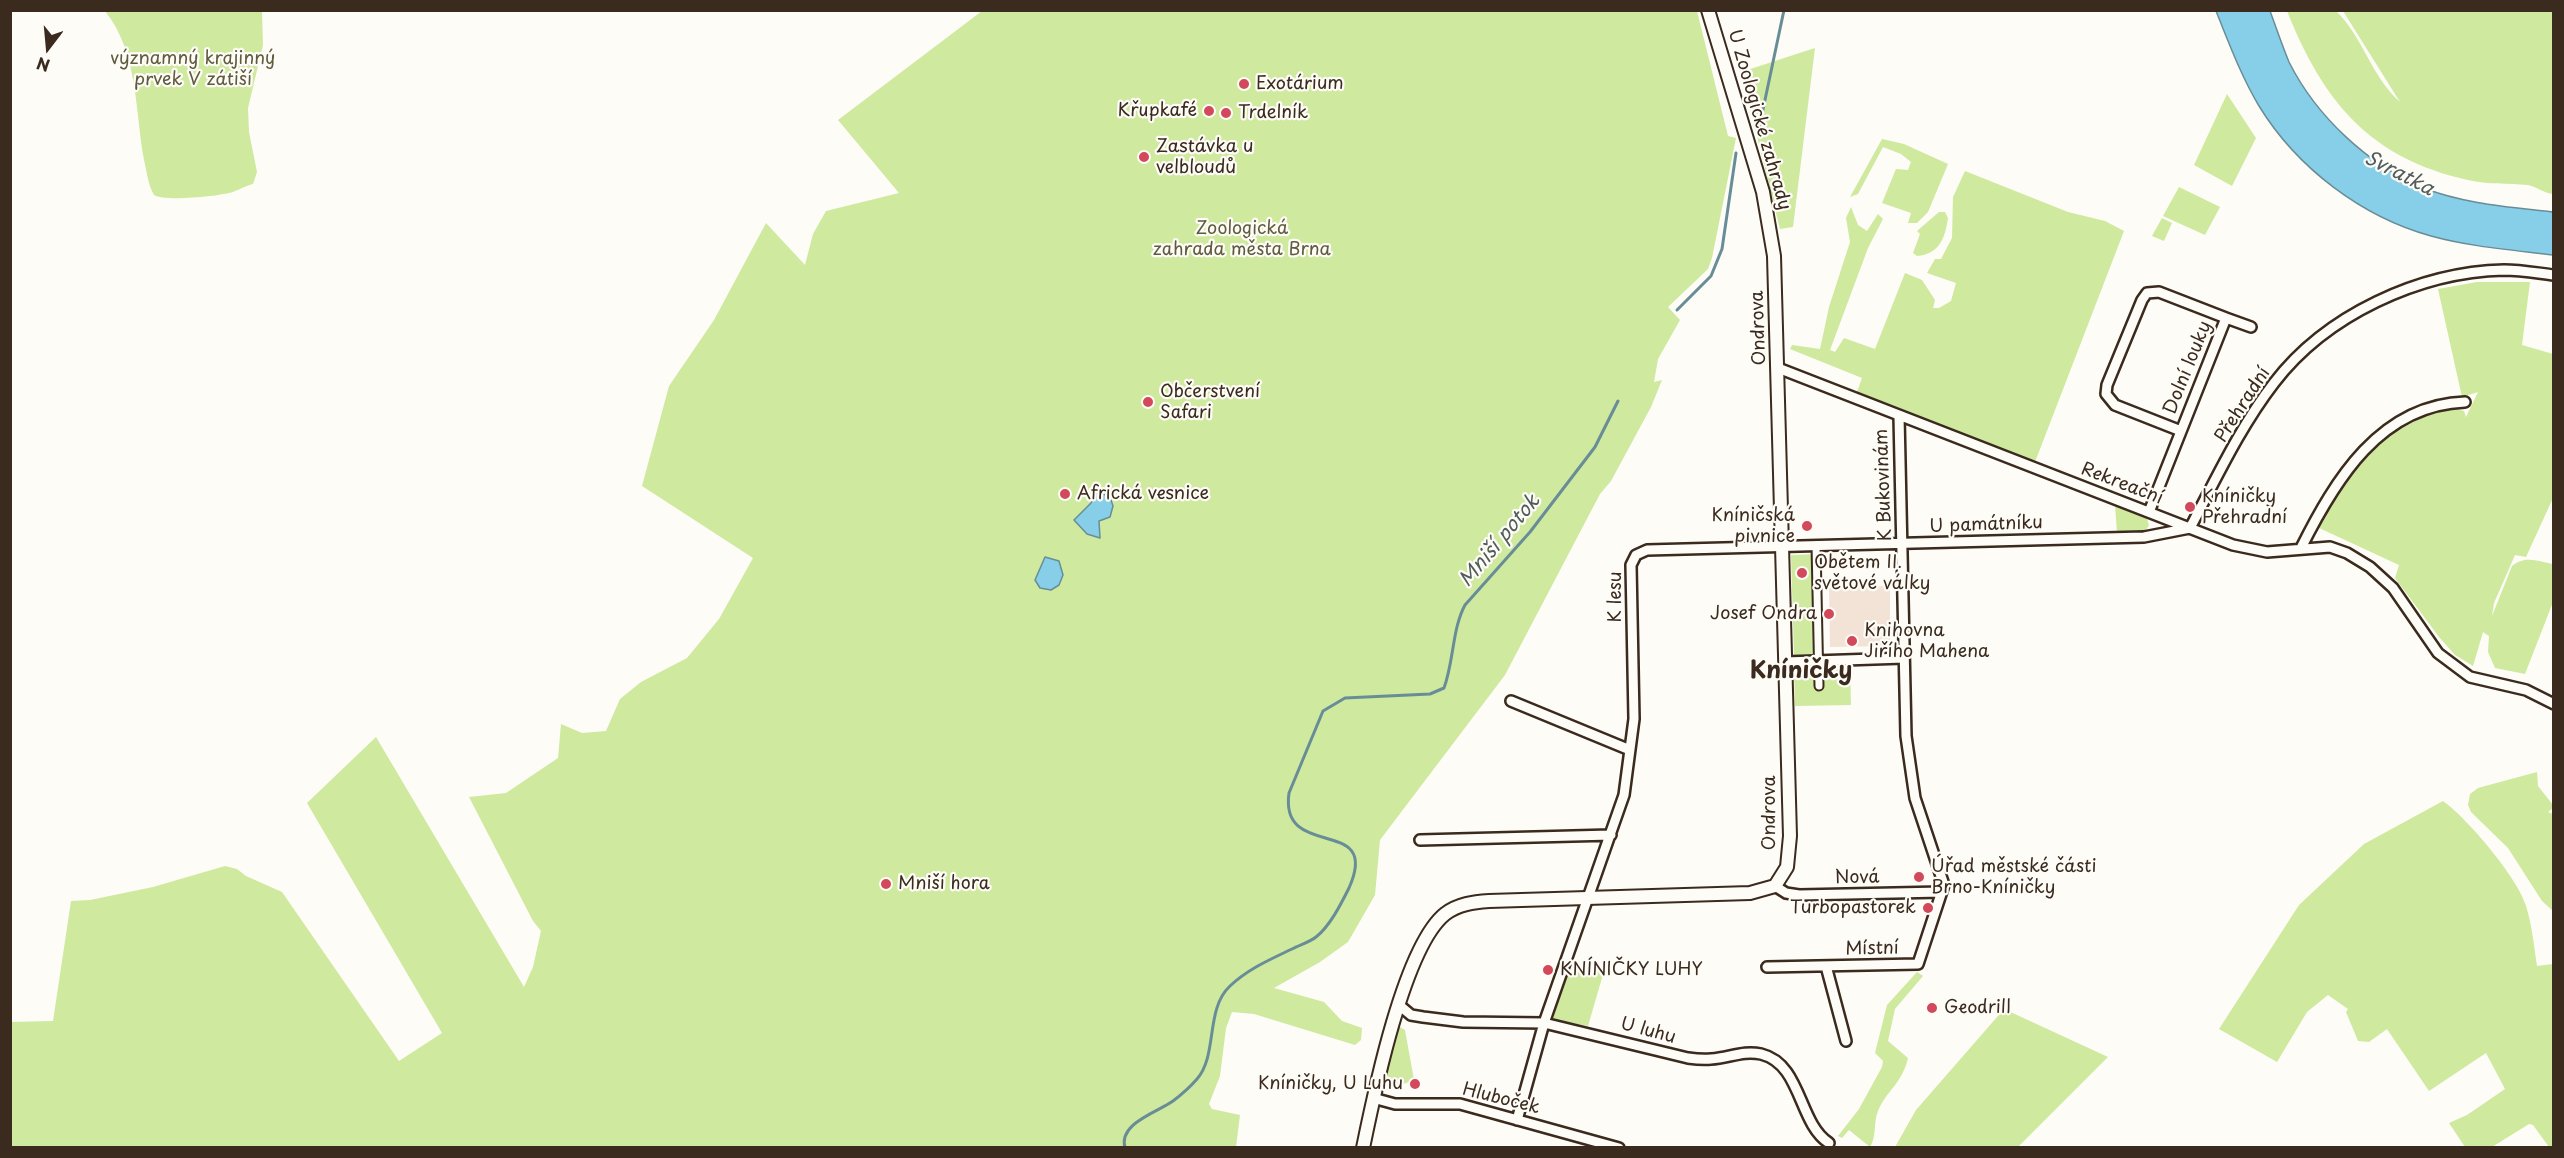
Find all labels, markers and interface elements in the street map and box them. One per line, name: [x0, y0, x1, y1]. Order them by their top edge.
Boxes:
north arrow: [18, 18, 78, 78]
street label: U Zoologické zahrady: [1723, 27, 1795, 213]
park label: významný krajinný prvek V zátiší: [111, 48, 275, 90]
text: N: [34, 52, 52, 79]
place label: Exotárium: [1256, 73, 1344, 95]
marker: Exotárium: [1237, 77, 1251, 91]
place label: Křupkafé: [1118, 100, 1197, 122]
place label: Trdelník: [1238, 102, 1308, 124]
marker: Křupkafé: [1202, 104, 1216, 118]
marker: Trdelník: [1219, 106, 1233, 120]
place label: Zastávka u velbloudů: [1156, 136, 1253, 178]
water label: Svratka: [2360, 146, 2438, 202]
marker: Zastávka u velbloudů: [1137, 150, 1151, 164]
park label: Zoologická zahrada města Brna: [1153, 218, 1331, 260]
street label: Ondrova: [1747, 290, 1771, 366]
street label: Dolní louky: [2159, 318, 2217, 418]
street label: Přehradní: [2211, 363, 2275, 447]
place label: Občerstvení Safari: [1160, 381, 1260, 424]
marker: Občerstvení Safari: [1141, 395, 1155, 409]
street label: K Bukovinám: [1871, 428, 1897, 542]
street label: Rekreační: [2078, 459, 2166, 509]
place label: Africká vesnice: [1077, 483, 1209, 505]
place label: Kníničky Přehradní: [2202, 486, 2287, 528]
marker: Africká vesnice: [1058, 487, 1072, 501]
water label: Mniší potok: [1454, 490, 1546, 592]
marker: Kníničky Přehradní: [2183, 500, 2197, 514]
place label: Kníničská pivnice: [1711, 505, 1795, 548]
street label: U památníku: [1929, 512, 2043, 538]
marker: Kníničská pivnice: [1800, 519, 1814, 533]
place label: Obětem II. světové války: [1814, 552, 1930, 594]
marker: Obětem II. světové války: [1795, 566, 1809, 580]
street label: K lesu: [1605, 571, 1627, 623]
place label: Josef Ondra: [1710, 603, 1817, 625]
marker: Josef Ondra: [1822, 607, 1836, 621]
place label: Knihovna Jiřího Mahena: [1864, 620, 1989, 662]
marker: Knihovna Jiřího Mahena: [1845, 634, 1859, 648]
district label: Kníničky: [1750, 657, 1852, 685]
street label: Ondrova: [1759, 776, 1781, 850]
place label: Úřad městské části Brno-Kníničky: [1931, 856, 2096, 898]
street label: Nová: [1834, 867, 1880, 889]
marker: Úřad městské části Brno-Kníničky: [1912, 870, 1926, 884]
place label: Mniší hora: [898, 873, 990, 895]
marker: Mniší hora: [879, 877, 893, 891]
place label: Turbopastorek: [1790, 897, 1916, 919]
marker: Turbopastorek: [1921, 901, 1935, 915]
street label: Místní: [1845, 938, 1899, 960]
place label: KNÍNIČKY LUHY: [1560, 959, 1703, 981]
marker: KNÍNIČKY LUHY: [1541, 963, 1555, 977]
place label: Geodrill: [1944, 997, 2011, 1019]
marker: Geodrill: [1925, 1001, 1939, 1015]
street label: U luhu: [1618, 1013, 1678, 1049]
place label: Kníničky, U Luhu: [1258, 1073, 1403, 1095]
marker: Kníničky, U Luhu: [1408, 1077, 1422, 1091]
street label: Hluboček: [1460, 1079, 1542, 1119]

